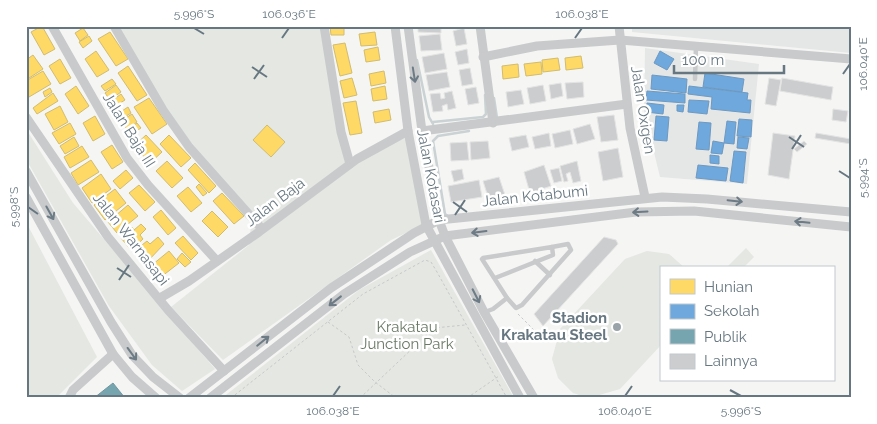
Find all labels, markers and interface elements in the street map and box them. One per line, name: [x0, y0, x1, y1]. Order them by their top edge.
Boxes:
text: 5.996°S: [174, 7, 214, 21]
text: 106.036°E: [262, 7, 316, 21]
text: 106.038°E: [555, 7, 609, 21]
text: 106.040°E: [856, 37, 870, 91]
scale bar: [674, 42, 784, 74]
text: 100 m: [682, 51, 724, 69]
street label: Jalan Oxigen: [627, 65, 659, 155]
one-way arrow: [409, 66, 419, 82]
street label: Jalan Baja III: [99, 89, 159, 171]
street label: Jalan Kotasari: [413, 128, 449, 224]
text: 5.994°S: [856, 158, 870, 198]
street label: Jalan Baja: [242, 174, 308, 230]
street label: Jalan Kotabumi: [481, 181, 589, 211]
text: 5.998°S: [7, 187, 21, 227]
street label: Jalan Warnasapi: [89, 189, 173, 289]
one-way arrow: [726, 196, 742, 206]
one-way arrow: [45, 206, 55, 221]
one-way arrow: [633, 208, 649, 217]
one-way arrow: [795, 217, 811, 227]
one-way arrow: [471, 227, 487, 237]
legend: [660, 266, 834, 382]
text: Hunian: [704, 278, 753, 296]
one-way arrow: [471, 289, 481, 304]
one-way arrow: [329, 295, 342, 306]
text: Sekolah: [704, 302, 759, 320]
place label: Stadion Krakatau Steel: [501, 309, 607, 344]
park label: Krakatau Junction Park: [360, 318, 454, 353]
marker: Stadion Krakatau Steel: [611, 321, 623, 333]
text: Publik: [704, 328, 747, 346]
one-way arrow: [256, 336, 269, 347]
one-way arrow: [126, 347, 137, 360]
text: Lainnya: [704, 352, 758, 370]
text: 106.038°E: [306, 404, 360, 418]
text: 106.040°E: [598, 404, 652, 418]
text: 5.996°S: [721, 404, 761, 418]

